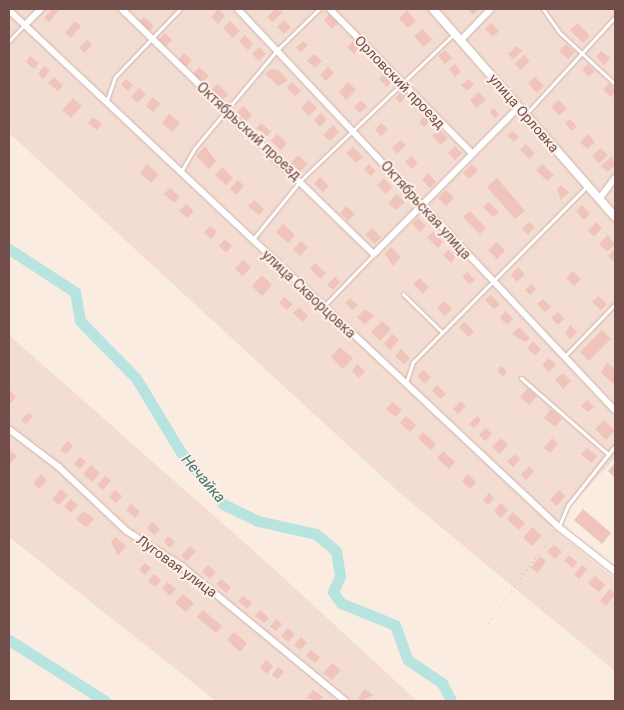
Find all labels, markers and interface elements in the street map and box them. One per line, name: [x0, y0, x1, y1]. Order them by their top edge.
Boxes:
street label: Орловский проезд: [351, 32, 449, 132]
street label: улица Орловка: [485, 70, 563, 156]
street label: Октябрьский проезд: [193, 78, 305, 184]
street label: Октябрьская улица: [377, 157, 475, 263]
street label: улица Скворцовка: [259, 246, 359, 342]
water label: Нечайка: [177, 451, 229, 507]
street label: Луговая улица: [133, 531, 221, 601]

